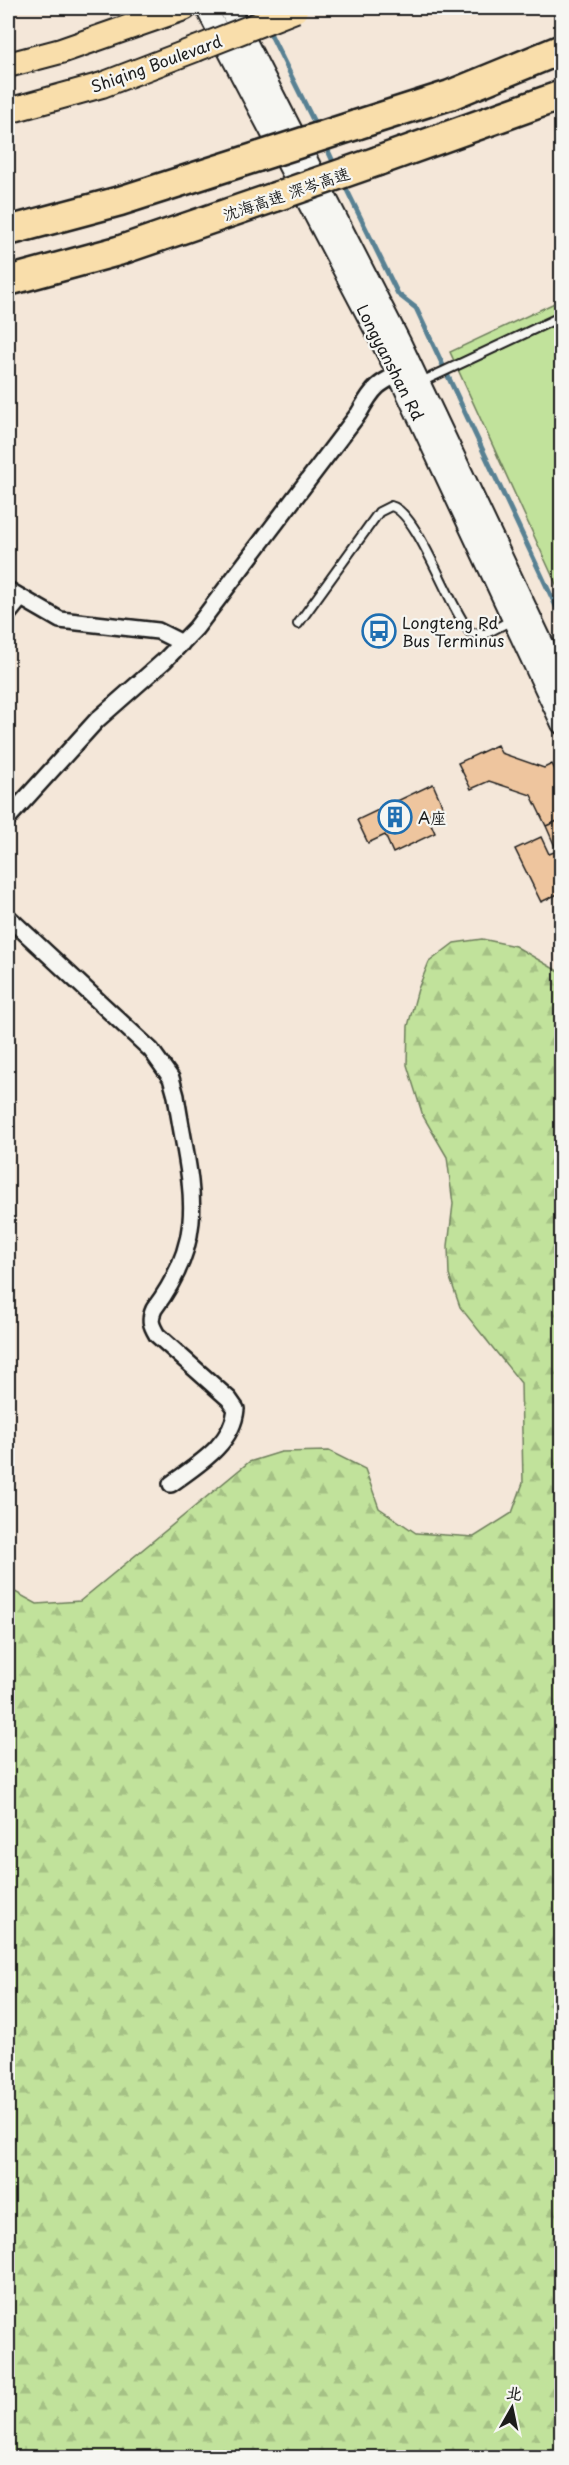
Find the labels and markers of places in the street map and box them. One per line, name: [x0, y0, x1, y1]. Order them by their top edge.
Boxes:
place label: Longteng Rd Bus Terminus: [402, 610, 504, 652]
bus stop icon: Longteng Rd Bus Terminus: [361, 613, 397, 649]
building icon: A座: [377, 799, 413, 835]
place label: A座: [418, 805, 446, 829]

